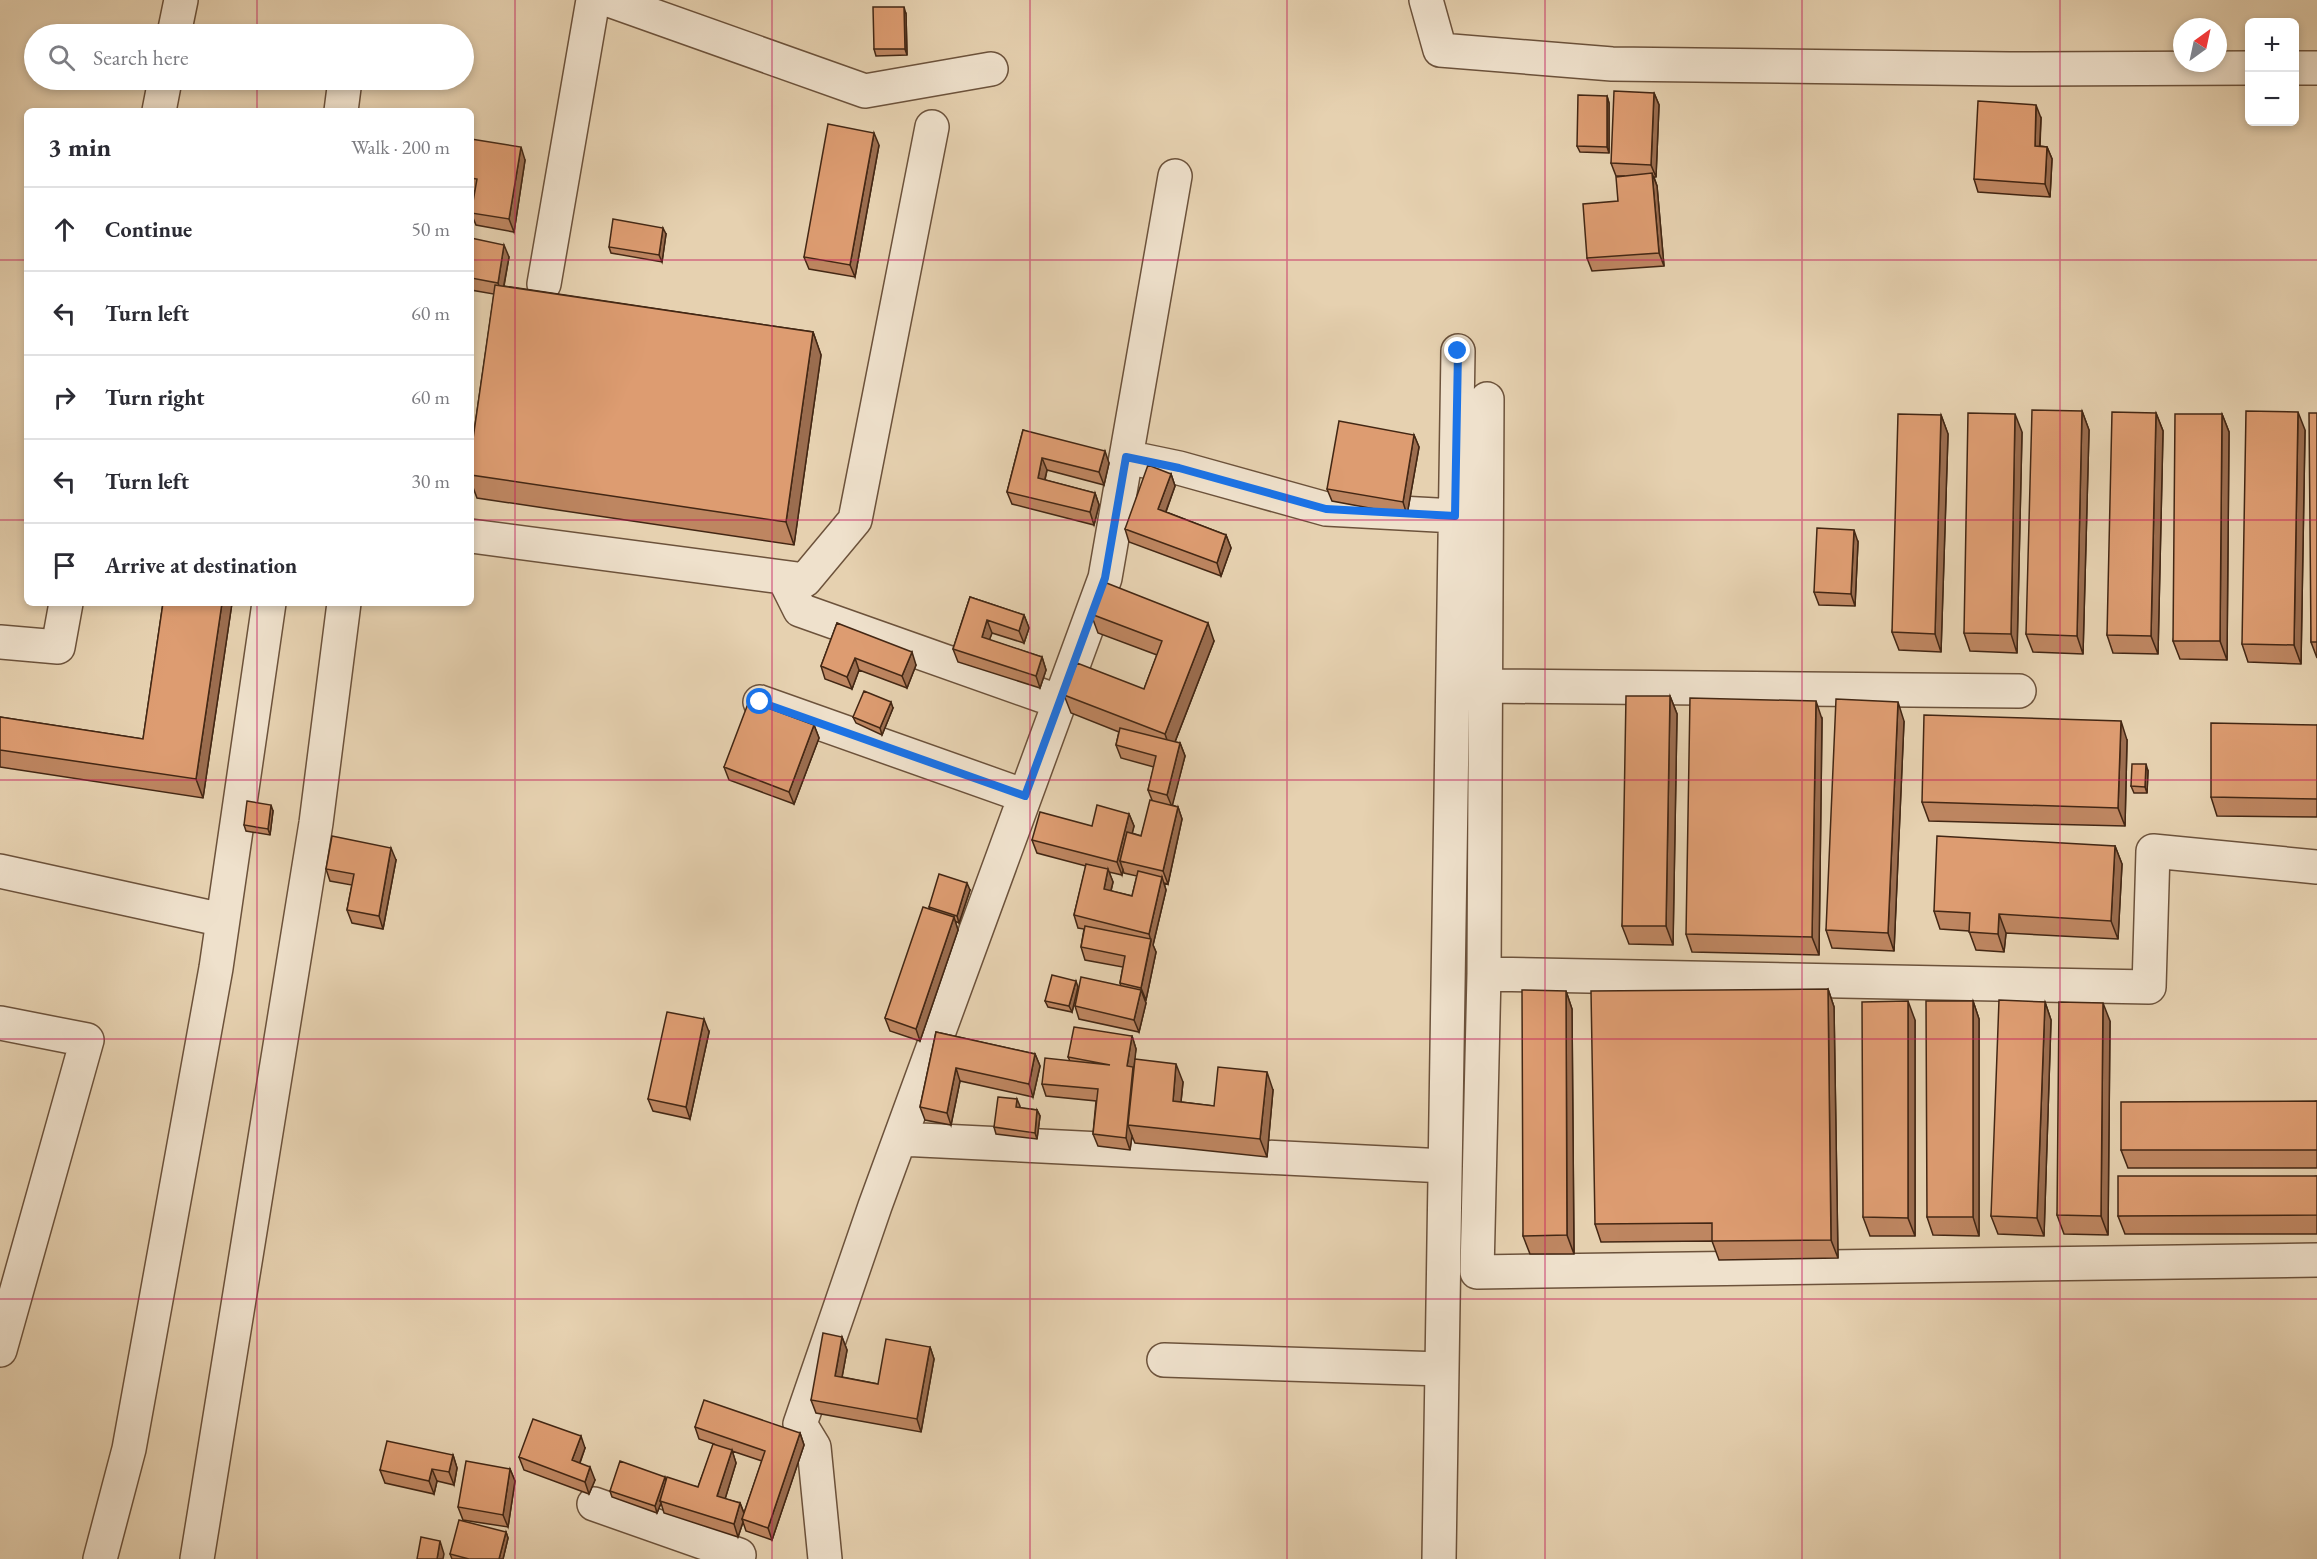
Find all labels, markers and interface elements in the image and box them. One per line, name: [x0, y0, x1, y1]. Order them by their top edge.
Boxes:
north arrow: [2173, 18, 2227, 72]
map controls: [2245, 18, 2299, 126]
button: +: [2245, 18, 2299, 72]
search box: [24, 24, 474, 90]
icon: search: [45, 41, 78, 74]
text: Search here: [93, 43, 188, 72]
button: −: [2245, 72, 2299, 126]
text: 3 min: [48, 130, 111, 164]
text: Walk · 200 m: [351, 134, 450, 160]
icon: ahead: [48, 213, 81, 246]
text: Continue: [105, 215, 192, 244]
text: 50 m: [411, 216, 450, 242]
icon: left: [48, 297, 81, 330]
text: Turn left: [105, 299, 189, 328]
text: 60 m: [411, 300, 450, 326]
route end: [1444, 337, 1470, 363]
icon: right: [48, 381, 81, 414]
text: Turn right: [105, 383, 204, 412]
text: 60 m: [411, 384, 450, 410]
icon: left: [48, 465, 81, 498]
text: Turn left: [105, 467, 189, 496]
text: 30 m: [411, 468, 450, 494]
icon: arrive: [48, 549, 81, 582]
text: Arrive at destination: [105, 551, 297, 580]
route start: [746, 688, 772, 714]

